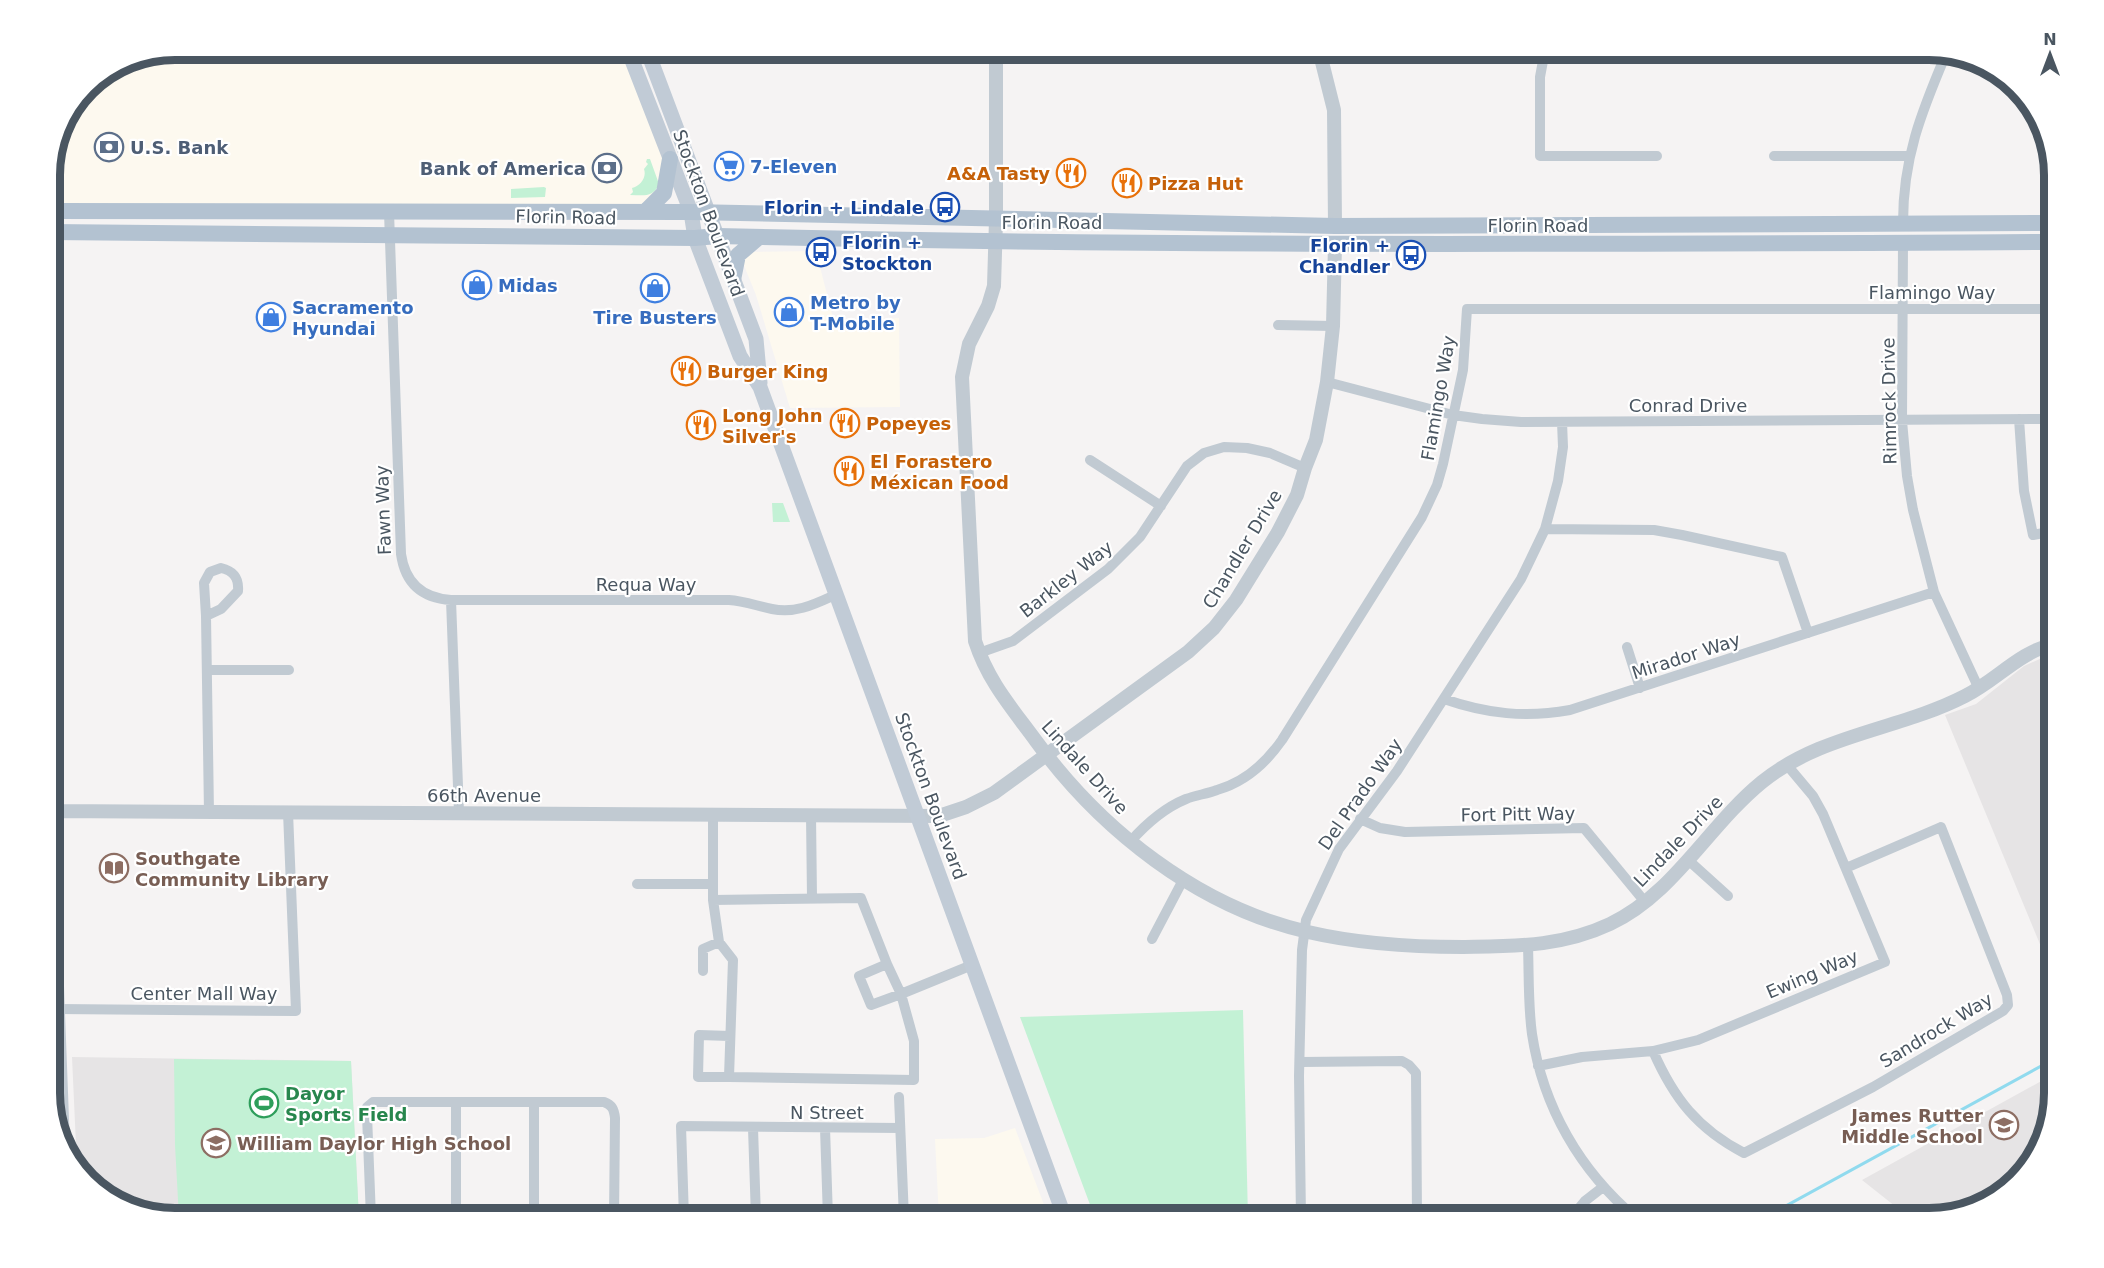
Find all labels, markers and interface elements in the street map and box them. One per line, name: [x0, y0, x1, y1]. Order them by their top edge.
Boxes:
north arrow: [2020, 24, 2080, 84]
text: N: [2043, 30, 2057, 49]
street label: Stockton Boulevard: [669, 127, 749, 299]
bank icon: U.S. Bank: [93, 131, 125, 163]
place label: U.S. Bank: [130, 137, 229, 158]
supermarket icon: 7-Eleven: [713, 150, 745, 182]
bank icon: Bank of America: [591, 152, 623, 184]
place label: 7-Eleven: [750, 156, 837, 177]
restaurant icon: A&A Tasty: [1055, 157, 1087, 189]
place label: Bank of America: [420, 158, 586, 179]
place label: A&A Tasty: [947, 163, 1050, 184]
restaurant icon: Pizza Hut: [1111, 167, 1143, 199]
place label: Pizza Hut: [1148, 173, 1244, 194]
bus stop icon: Florin + Lindale: [929, 191, 961, 223]
place label: Florin + Lindale: [764, 197, 924, 218]
street label: Florin Road: [515, 206, 617, 228]
street label: Florin Road: [1001, 212, 1103, 233]
street label: Florin Road: [1487, 215, 1589, 236]
place label: Florin + Stockton: [842, 232, 932, 274]
place label: Florin + Chandler: [1299, 235, 1390, 277]
bus stop icon: Florin + Stockton: [805, 236, 837, 268]
bus stop icon: Florin + Chandler: [1395, 239, 1427, 271]
shop icon: Midas: [461, 269, 493, 301]
shop icon: Tire Busters: [639, 272, 671, 304]
place label: Midas: [498, 275, 558, 296]
street label: Flamingo Way: [1869, 282, 1996, 303]
place label: Metro by T-Mobile: [810, 292, 901, 334]
shop icon: Metro by T-Mobile: [773, 296, 805, 328]
place label: Sacramento Hyundai: [292, 297, 414, 339]
shop icon: Sacramento Hyundai: [255, 301, 287, 333]
place label: Tire Busters: [593, 307, 717, 328]
street label: Flamingo Way: [1417, 333, 1459, 462]
street label: Rimrock Drive: [1877, 337, 1901, 465]
restaurant icon: Burger King: [670, 355, 702, 387]
place label: Burger King: [707, 361, 828, 382]
street label: Conrad Drive: [1629, 395, 1747, 416]
place label: Long John Silver's: [722, 405, 823, 447]
restaurant icon: Popeyes: [829, 407, 861, 439]
restaurant icon: Long John Silver's: [685, 409, 717, 441]
place label: Popeyes: [866, 413, 951, 434]
place label: El Forastero Méxican Food: [870, 451, 1009, 493]
restaurant icon: El Forastero Méxican Food: [833, 455, 865, 487]
street label: Fawn Way: [371, 464, 395, 555]
street label: Chandler Drive: [1198, 486, 1286, 612]
street label: Barkley Way: [1015, 536, 1117, 622]
street label: Requa Way: [596, 574, 697, 595]
street label: Mirador Way: [1629, 628, 1743, 683]
street label: Stockton Boulevard: [891, 710, 971, 882]
street label: Lindale Drive: [1037, 716, 1133, 818]
street label: Del Prado Way: [1314, 734, 1406, 854]
street label: 66th Avenue: [427, 785, 541, 806]
street label: Lindale Drive: [1629, 791, 1727, 891]
street label: Fort Pitt Way: [1461, 802, 1576, 825]
place label: Southgate Community Library: [135, 848, 329, 890]
library icon: Southgate Community Library: [98, 852, 130, 884]
street label: Ewing Way: [1763, 945, 1862, 1003]
street label: Center Mall Way: [131, 983, 278, 1004]
street label: Sandrock Way: [1876, 988, 1996, 1072]
place label: Dayor Sports Field: [285, 1083, 407, 1125]
sports icon: Dayor Sports Field: [248, 1087, 280, 1119]
street label: N Street: [790, 1102, 864, 1123]
place label: James Rutter Middle School: [1841, 1105, 1983, 1147]
school or university icon: James Rutter Middle School: [1988, 1109, 2020, 1141]
school or university icon: William Daylor High School: [200, 1127, 232, 1159]
place label: William Daylor High School: [237, 1133, 511, 1154]

